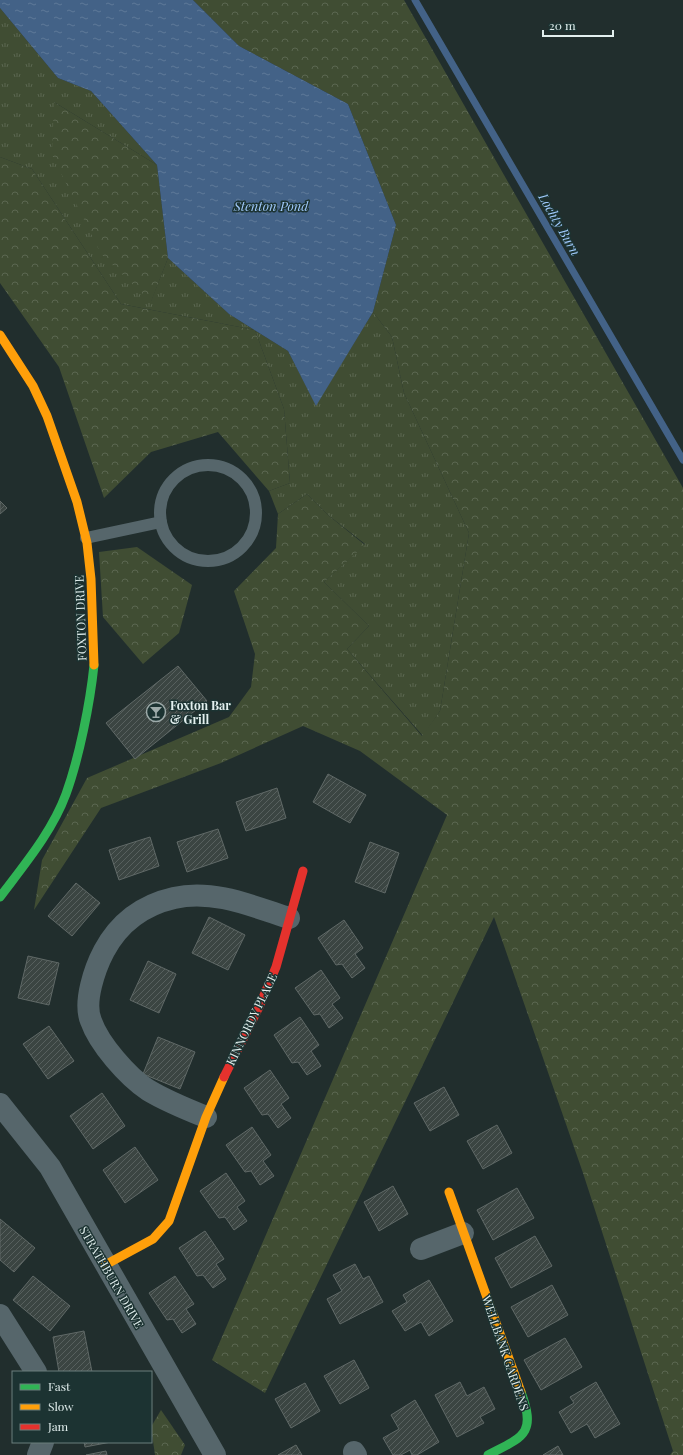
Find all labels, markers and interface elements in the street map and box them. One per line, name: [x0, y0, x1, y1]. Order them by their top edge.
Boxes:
scale bar: [543, 12, 613, 38]
text: 20 m: [549, 17, 576, 33]
water label: Lochty Burn: [535, 189, 585, 258]
water label: Stenton Pond: [233, 197, 309, 214]
street label: FOXTON DRIVE: [71, 575, 89, 661]
place label: Foxton Bar & Grill: [170, 697, 231, 727]
bar icon: Foxton Bar & Grill: [145, 701, 167, 723]
street label: KINNORDY PLACE: [222, 970, 280, 1068]
street label: STRATHBURN DRIVE: [76, 1223, 148, 1331]
street label: WELLBANK GARDENS: [478, 1292, 533, 1413]
legend: [12, 1371, 152, 1443]
text: Fast: [48, 1378, 71, 1394]
text: Slow: [48, 1398, 74, 1414]
text: Jam: [47, 1418, 69, 1434]

